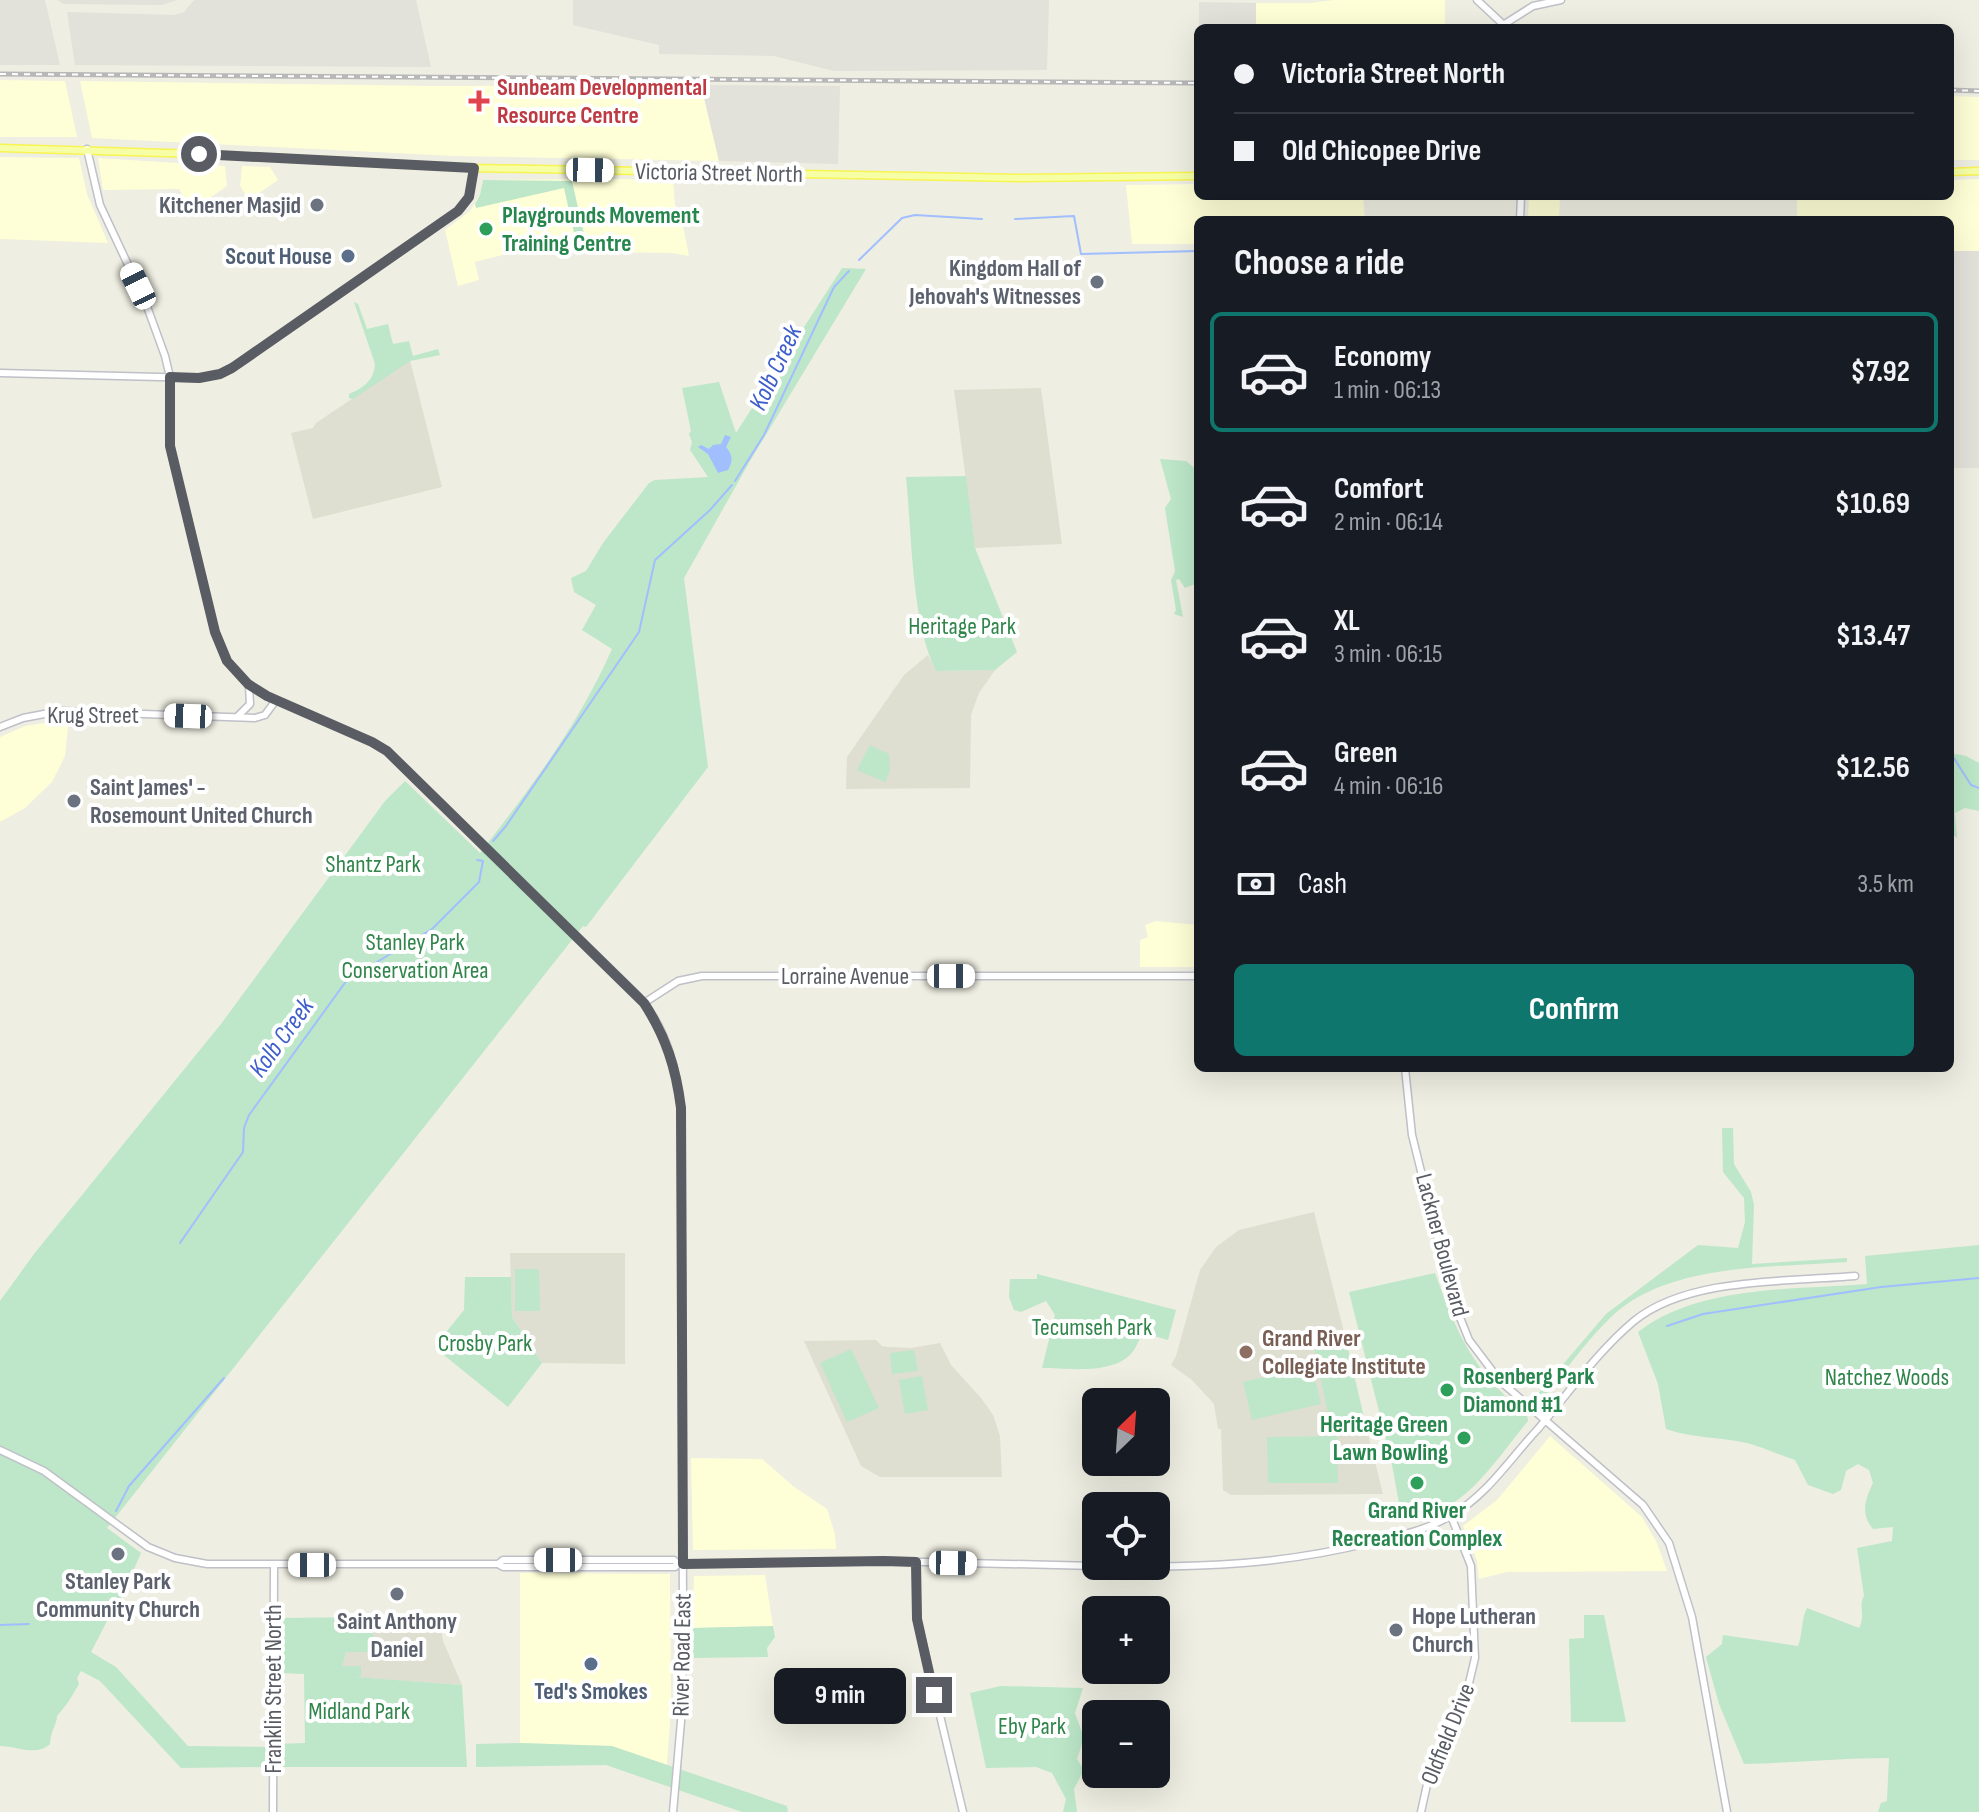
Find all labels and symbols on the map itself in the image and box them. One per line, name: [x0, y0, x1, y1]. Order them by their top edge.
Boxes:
place label: Sunbeam Developmental Resource Centre: [497, 73, 707, 130]
marker: Sunbeam Developmental Resource Centre: [468, 90, 490, 112]
route start: [181, 136, 217, 172]
street label: Victoria Street North: [635, 157, 803, 189]
car: [566, 158, 614, 182]
place label: Kitchener Masjid: [159, 191, 301, 220]
marker: Kitchener Masjid: [308, 196, 326, 214]
place label: Playgrounds Movement Training Centre: [502, 201, 700, 258]
marker: Playgrounds Movement Training Centre: [477, 220, 495, 238]
place label: Scout House: [225, 242, 332, 271]
marker: Scout House: [339, 247, 357, 265]
place label: Kingdom Hall of Jehovah's Witnesses: [908, 254, 1082, 311]
car: [117, 259, 159, 313]
marker: Kingdom Hall of Jehovah's Witnesses: [1088, 273, 1106, 291]
water label: Kolb Creek: [743, 319, 810, 415]
park label: Heritage Park: [908, 612, 1016, 641]
street label: Krug Street: [47, 701, 139, 730]
car: [164, 703, 212, 729]
place label: Saint James' - Rosemount United Church: [90, 773, 313, 830]
marker: Saint James' - Rosemount United Church: [65, 792, 83, 810]
park label: Shantz Park: [325, 850, 421, 879]
park label: Stanley Park Conservation Area: [341, 928, 489, 985]
street label: Lorraine Avenue: [781, 962, 909, 991]
car: [927, 964, 975, 988]
water label: Kolb Creek: [243, 991, 322, 1084]
street label: Lackner Boulevard: [1409, 1170, 1475, 1320]
park label: Tecumseh Park: [1032, 1313, 1152, 1342]
place label: Grand River Collegiate Institute: [1262, 1324, 1426, 1381]
park label: Crosby Park: [438, 1329, 532, 1358]
marker: Grand River Collegiate Institute: [1237, 1343, 1255, 1361]
place label: Rosenberg Park Diamond #1: [1463, 1362, 1594, 1419]
park label: Natchez Woods: [1825, 1363, 1949, 1392]
marker: Rosenberg Park Diamond #1: [1438, 1381, 1456, 1399]
north arrow: [1082, 1388, 1170, 1476]
place label: Heritage Green Lawn Bowling: [1320, 1410, 1448, 1467]
marker: Heritage Green Lawn Bowling: [1455, 1429, 1473, 1447]
marker: Grand River Recreation Complex: [1408, 1474, 1426, 1492]
place label: Grand River Recreation Complex: [1332, 1496, 1502, 1553]
marker: Stanley Park Community Church: [109, 1545, 127, 1563]
car: [534, 1548, 582, 1572]
car: [929, 1551, 977, 1575]
car: [288, 1553, 336, 1577]
place label: Stanley Park Community Church: [36, 1567, 200, 1624]
marker: Saint Anthony Daniel: [388, 1585, 406, 1603]
street label: River Road East: [666, 1593, 698, 1717]
place label: Hope Lutheran Church: [1412, 1602, 1536, 1659]
street label: Franklin Street North: [259, 1604, 288, 1774]
place label: Saint Anthony Daniel: [337, 1607, 457, 1664]
marker: Hope Lutheran Church: [1387, 1621, 1405, 1639]
marker: Ted's Smokes: [582, 1655, 600, 1673]
callout: 9 min: [774, 1667, 906, 1723]
place label: Ted's Smokes: [534, 1677, 648, 1706]
route end: [916, 1677, 952, 1713]
street label: Oldfield Drive: [1415, 1679, 1481, 1789]
park label: Midland Park: [308, 1697, 410, 1726]
park label: Eby Park: [998, 1712, 1066, 1741]

